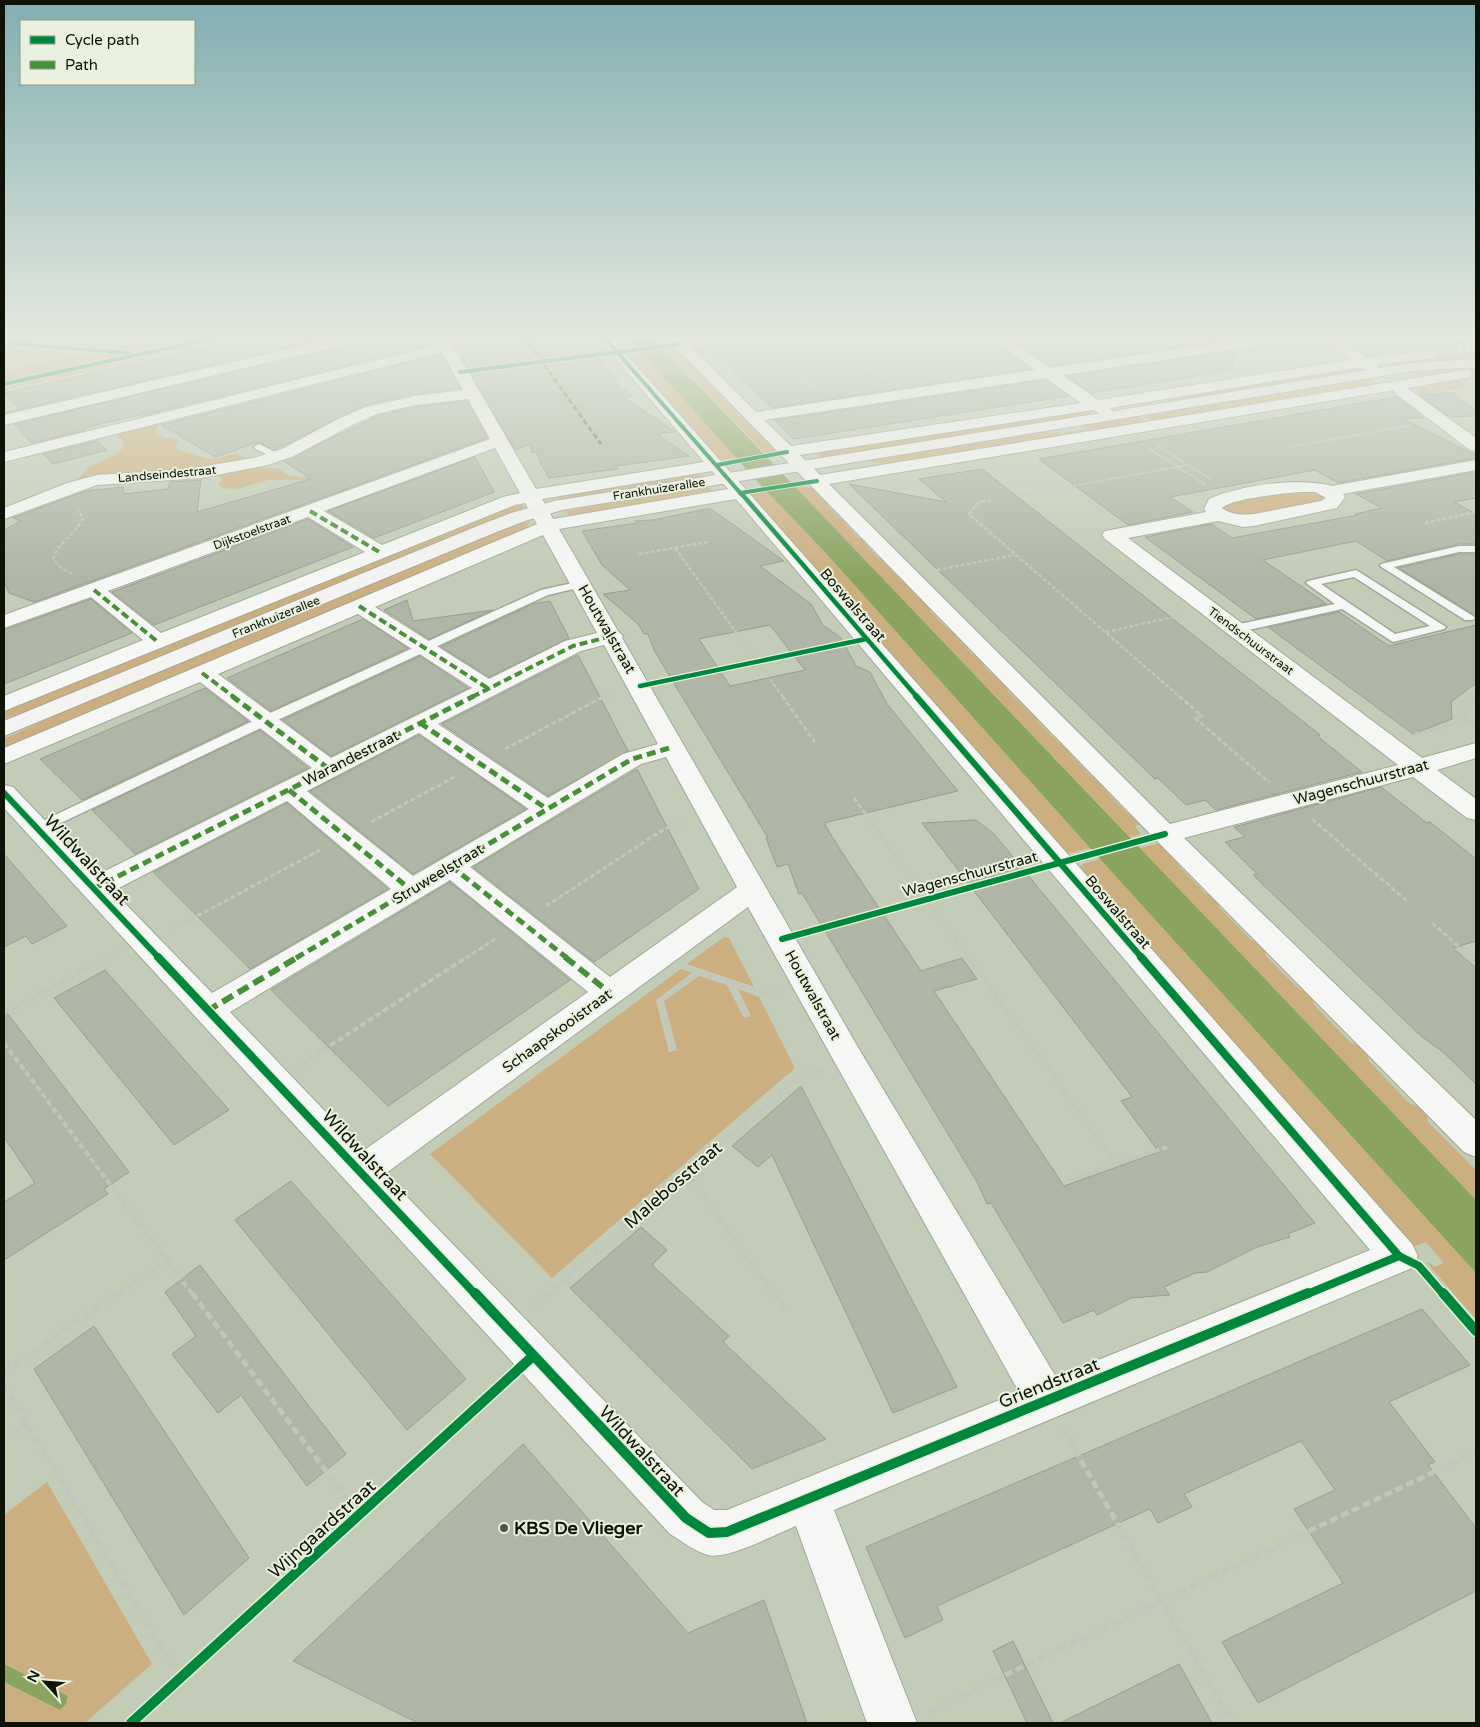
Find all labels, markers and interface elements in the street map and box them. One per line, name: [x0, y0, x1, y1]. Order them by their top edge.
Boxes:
legend: [20, 20, 195, 85]
text: Cycle path: [65, 31, 139, 49]
text: Path: [65, 56, 98, 74]
street label: Landseindestraat: [117, 463, 217, 485]
street label: Frankhuizerallee: [612, 475, 706, 503]
street label: Dijkstoelstraat: [211, 511, 293, 553]
street label: Boswalstraat: [816, 565, 890, 646]
street label: Houtwalstraat: [574, 581, 640, 677]
street label: Frankhuizerallee: [230, 593, 322, 641]
street label: Tiendschuurstraat: [1206, 604, 1297, 678]
street label: Warandestraat: [300, 726, 402, 790]
street label: Wagenschuurstraat: [1291, 755, 1431, 809]
street label: Wildwalstraat: [39, 810, 135, 910]
street label: Struweelstraat: [389, 840, 487, 908]
street label: Wagenschuurstraat: [900, 847, 1040, 901]
street label: Boswalstraat: [1081, 872, 1155, 953]
street label: Houtwalstraat: [781, 947, 845, 1043]
street label: Schaapskooistraat: [499, 985, 615, 1077]
street label: Wildwalstraat: [317, 1105, 413, 1205]
street label: Malebosstraat: [620, 1136, 726, 1233]
street label: Griendstraat: [995, 1353, 1103, 1413]
street label: Wildwalstraat: [594, 1401, 690, 1501]
street label: Wijngaardstraat: [264, 1475, 380, 1583]
place label: KBS De Vlieger: [514, 1517, 643, 1539]
marker: KBS De Vlieger: [498, 1522, 510, 1534]
north arrow: [20, 1657, 70, 1707]
text: N: [24, 1668, 44, 1685]

